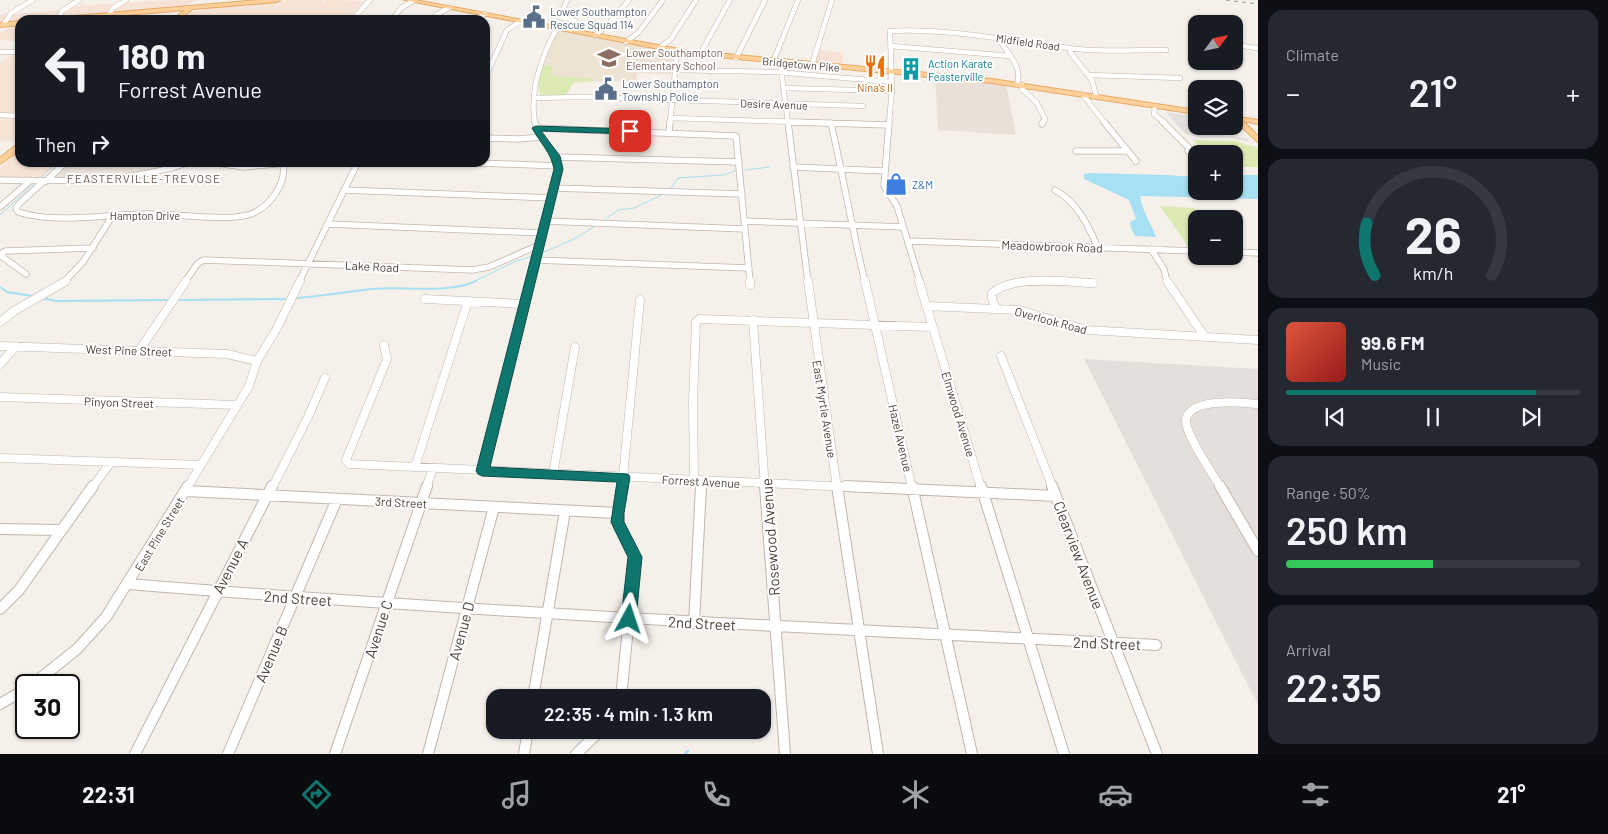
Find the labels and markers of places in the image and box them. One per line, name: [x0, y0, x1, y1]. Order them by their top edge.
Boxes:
public building icon: Lower Southampton Rescue Squad 114: [521, 4, 547, 30]
place label: Lower Southampton Rescue Squad 114: [550, 5, 647, 31]
school or university icon: Lower Southampton Elementary School: [596, 45, 622, 71]
place label: Lower Southampton Elementary School: [626, 46, 723, 72]
restaurant icon: Nina's II: [862, 53, 888, 79]
building icon: Action Karate Feasterville: [898, 56, 924, 82]
place label: Action Karate Feasterville: [928, 57, 993, 83]
public building icon: Lower Southampton Township Police: [593, 76, 619, 102]
place label: Lower Southampton Township Police: [622, 77, 719, 103]
place label: Nina's II: [857, 81, 893, 94]
pin: [609, 110, 651, 152]
shop icon: Z&M: [883, 171, 909, 197]
place label: Z&M: [912, 178, 933, 191]

